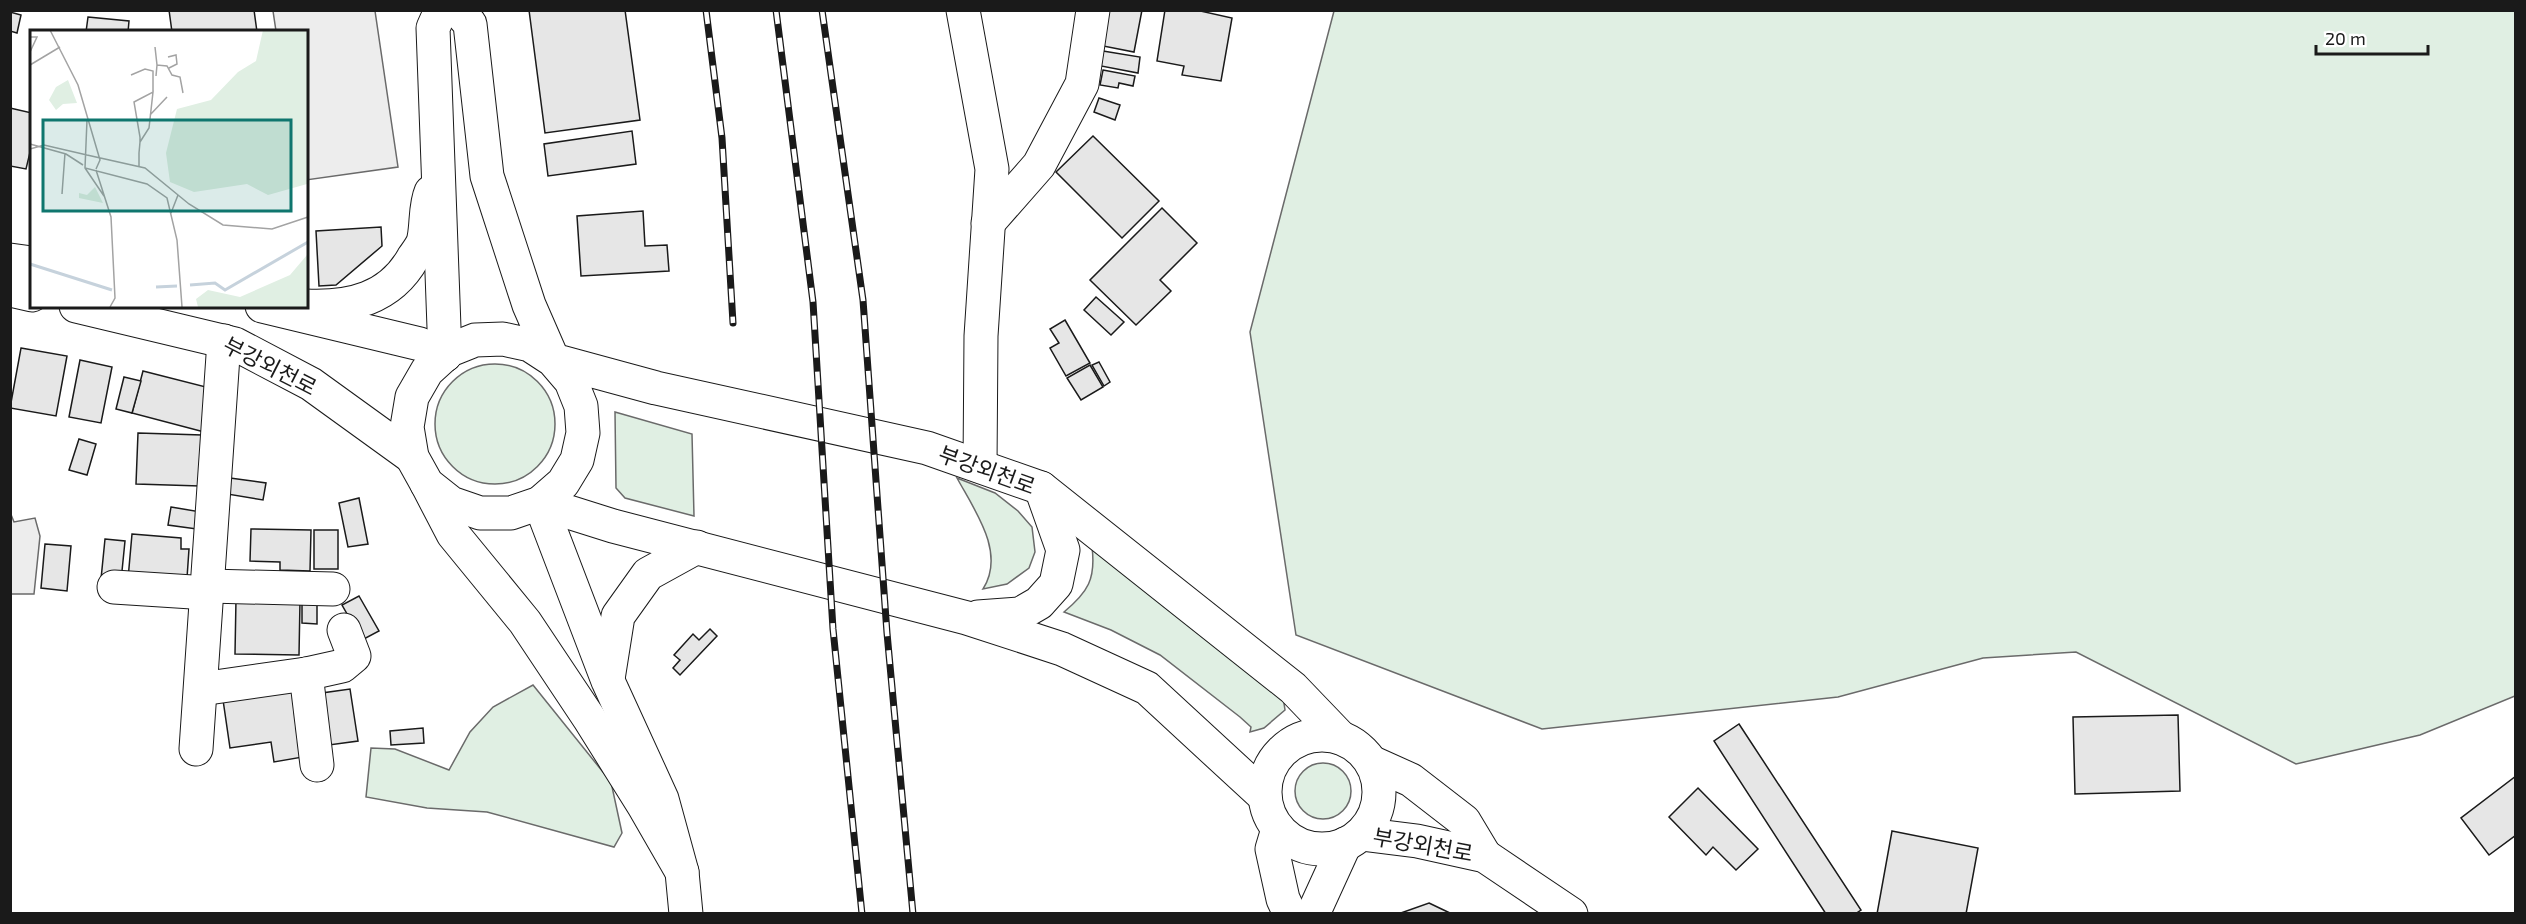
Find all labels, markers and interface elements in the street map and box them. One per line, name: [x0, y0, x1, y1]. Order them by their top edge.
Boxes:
scale bar: [2316, 18, 2428, 56]
text: 20 m: [2325, 27, 2366, 49]
inset map: [30, 30, 308, 308]
street label: 부강외천로: [219, 331, 321, 400]
street label: 부강외천로: [935, 440, 1039, 499]
street label: 부강외천로: [1371, 822, 1475, 866]

